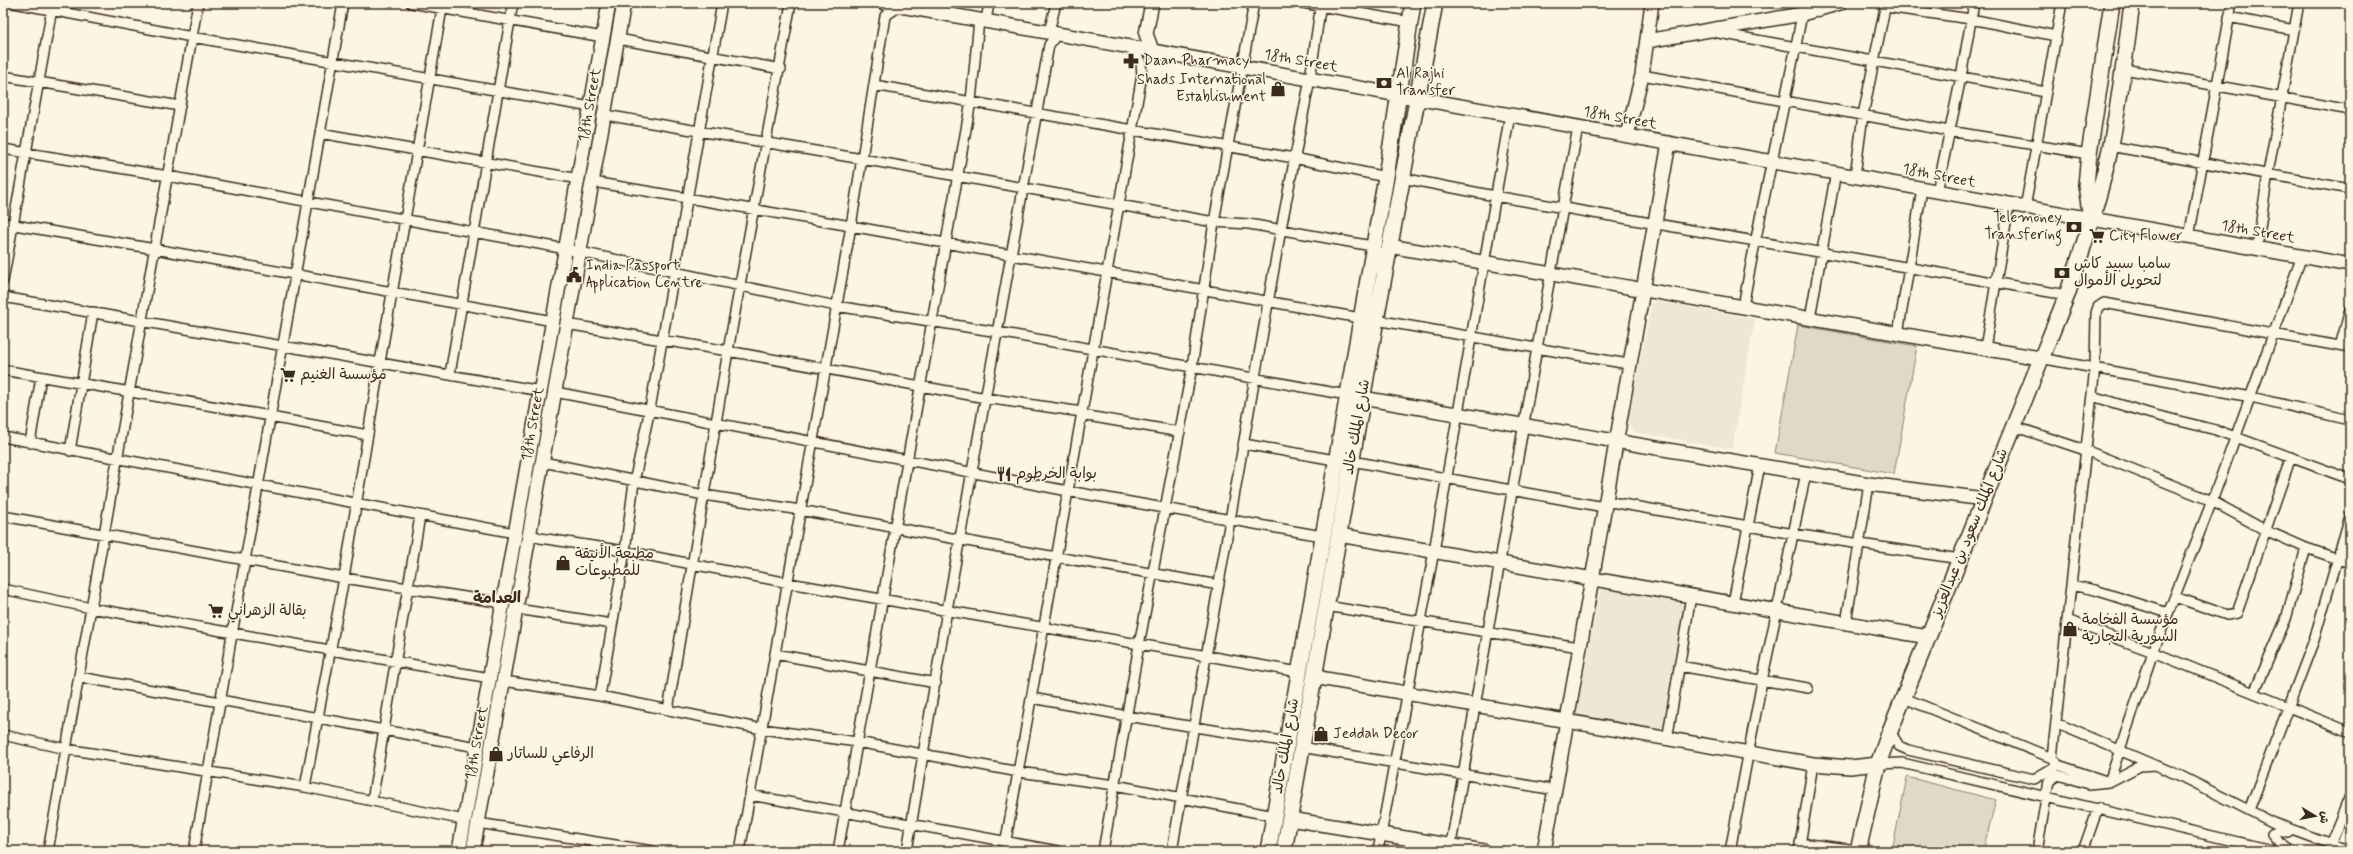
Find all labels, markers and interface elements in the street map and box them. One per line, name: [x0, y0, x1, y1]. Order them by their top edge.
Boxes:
street label: 18th Street: [1263, 45, 1340, 77]
place label: Daan Pharmacy: [1143, 51, 1250, 71]
pharmacy icon: Daan Pharmacy: [1122, 52, 1140, 70]
place label: Al Rajhi Transfer: [1396, 64, 1455, 101]
street label: 18th Street: [574, 66, 606, 143]
place label: Shads International Establishment: [1137, 70, 1266, 107]
bank icon: Al Rajhi Transfer: [1375, 74, 1393, 92]
shop icon: Shads International Establishment: [1269, 80, 1287, 98]
street label: 18th Street: [1582, 102, 1659, 134]
street label: 18th Street: [1900, 159, 1978, 193]
place label: Telemoney Transfering: [1985, 208, 2062, 246]
street label: 18th Street: [2220, 216, 2297, 248]
bank icon: Telemoney Transfering: [2065, 218, 2083, 236]
place label: City Flower: [2109, 226, 2183, 246]
supermarket icon: City Flower: [2088, 227, 2106, 245]
place label: سامبا سبيد كاش لتحويل الأموال: [2074, 254, 2171, 291]
place label: India Passport Application Centre: [586, 256, 703, 294]
bank icon: سامبا سبيد كاش لتحويل الأموال: [2053, 264, 2071, 282]
public building icon: India Passport Application Centre: [565, 266, 583, 284]
place label: مؤسسة الغنيم: [300, 365, 387, 385]
supermarket icon: مؤسسة الغنيم: [279, 366, 297, 384]
street label: شارع الملك خالد: [1339, 378, 1375, 476]
street label: 18th Street: [517, 385, 549, 462]
street label: شارع الملك سعود بن عبدالعزيز: [1926, 445, 2013, 622]
place label: بوابة الخرطوم: [1016, 464, 1097, 485]
restaurant icon: بوابة الخرطوم: [995, 465, 1013, 483]
place label: مطبعة الأنيقة للمطبوعات: [575, 543, 654, 581]
shop icon: مطبعة الأنيقة للمطبوعات: [554, 554, 572, 572]
district label: العدامة: [473, 588, 521, 609]
place label: بقالة الزهراني: [228, 601, 307, 623]
supermarket icon: بقالة الزهراني: [207, 602, 225, 620]
place label: مؤسسة الفخامة السورية التجارية: [2082, 610, 2179, 647]
shop icon: مؤسسة الفخامة السورية التجارية: [2061, 620, 2079, 638]
street label: شارع الملك خالد: [1268, 697, 1304, 795]
street label: 18th Street: [461, 704, 493, 781]
place label: Jeddah Decor: [1333, 724, 1419, 744]
shop icon: Jeddah Decor: [1312, 725, 1330, 743]
place label: الرفاعي للساتار: [507, 744, 594, 766]
shop icon: الرفاعي للساتار: [487, 745, 505, 763]
north arrow: [2295, 796, 2335, 836]
text: ش: [2316, 810, 2332, 825]

